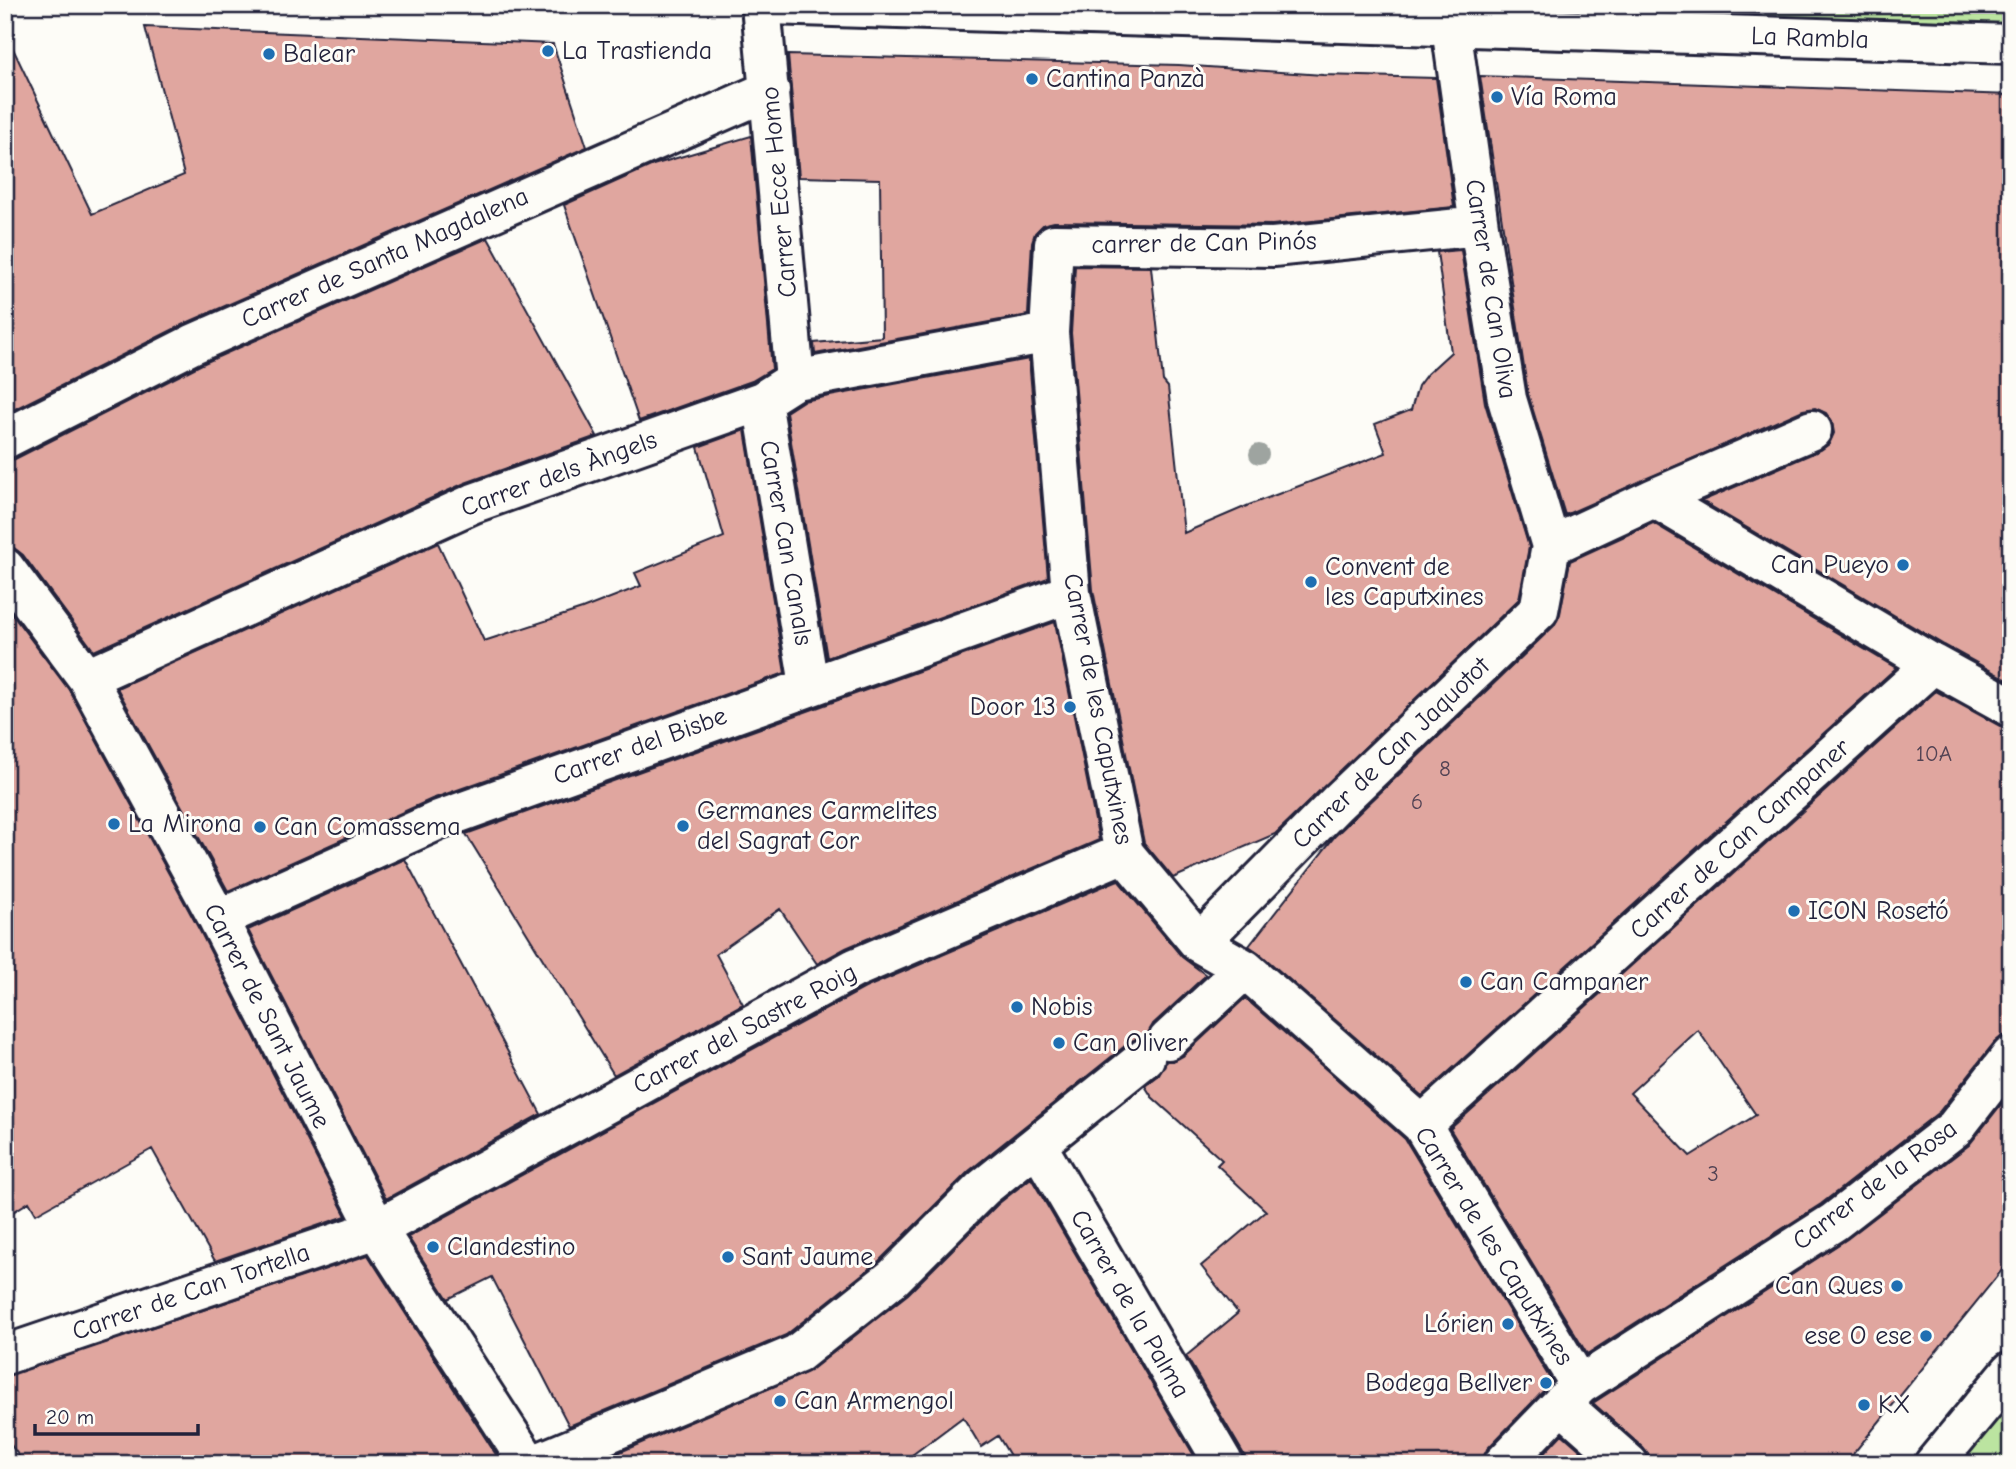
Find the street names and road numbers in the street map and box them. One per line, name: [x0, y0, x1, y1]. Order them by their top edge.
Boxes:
street label: La Rambla: [1751, 21, 1869, 55]
street label: Carrer Ecce Homo: [755, 85, 803, 299]
street label: Carrer de Can Oliva: [1459, 177, 1523, 401]
street label: Carrer de Santa Magdalena: [237, 181, 533, 335]
street label: carrer de Can Pinós: [1091, 226, 1317, 260]
street label: Carrer dels Àngels: [457, 424, 661, 523]
street label: Carrer Can Canals: [753, 438, 819, 648]
street label: Carrer de les Caputxines: [1057, 571, 1139, 847]
street label: Carrer de Can Jaquotot: [1286, 650, 1497, 855]
street label: Carrer del Bisbe: [549, 701, 731, 791]
street label: Carrer de Can Campaner: [1624, 732, 1857, 946]
street label: Carrer de Sant Jaume: [197, 899, 337, 1133]
street label: Carrer del Sastre Roig: [628, 957, 862, 1101]
street label: Carrer de la Rosa: [1787, 1114, 1963, 1256]
street label: Carrer de les Caputxines: [1408, 1121, 1580, 1371]
street label: Carrer de la Palma: [1064, 1205, 1196, 1403]
street label: Carrer de Can Tortella: [68, 1237, 314, 1347]

